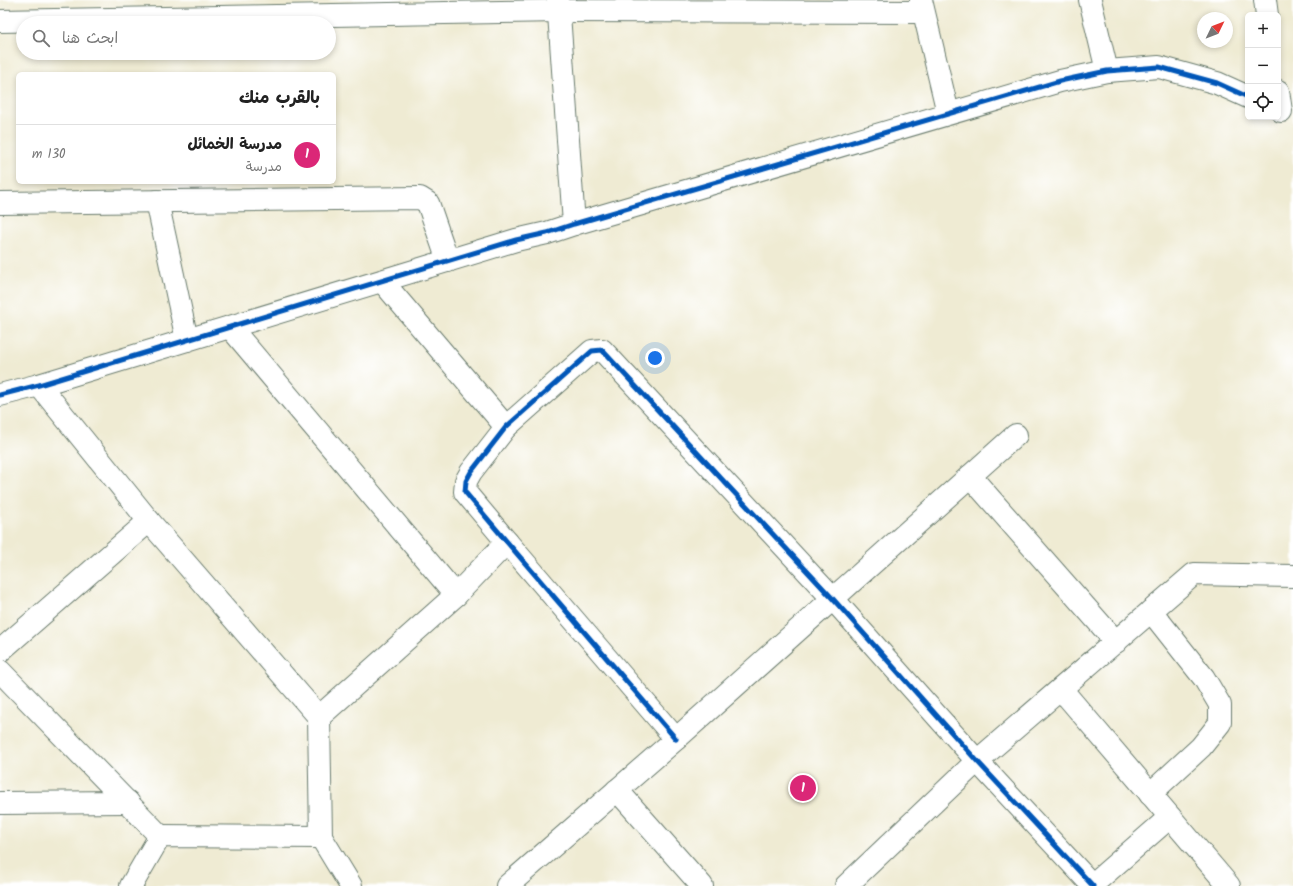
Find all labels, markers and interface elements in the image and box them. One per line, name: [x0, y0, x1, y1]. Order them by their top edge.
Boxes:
north arrow: [1197, 12, 1233, 48]
map controls: [1245, 12, 1281, 120]
button: +: [1245, 12, 1281, 48]
search box: [16, 16, 336, 60]
icon: search: [30, 27, 52, 49]
text: ابحث هنا: [62, 27, 118, 51]
button: −: [1245, 48, 1281, 84]
button: locate: [1245, 84, 1281, 120]
text: بالقرب منك: [239, 85, 320, 112]
text: مدرسة الخمائل: [187, 133, 282, 157]
text: 130 m: [32, 144, 66, 165]
text: 1: [305, 144, 309, 165]
text: مدرسة: [246, 157, 282, 178]
your location: [645, 348, 665, 368]
pin: 1: [790, 773, 816, 803]

